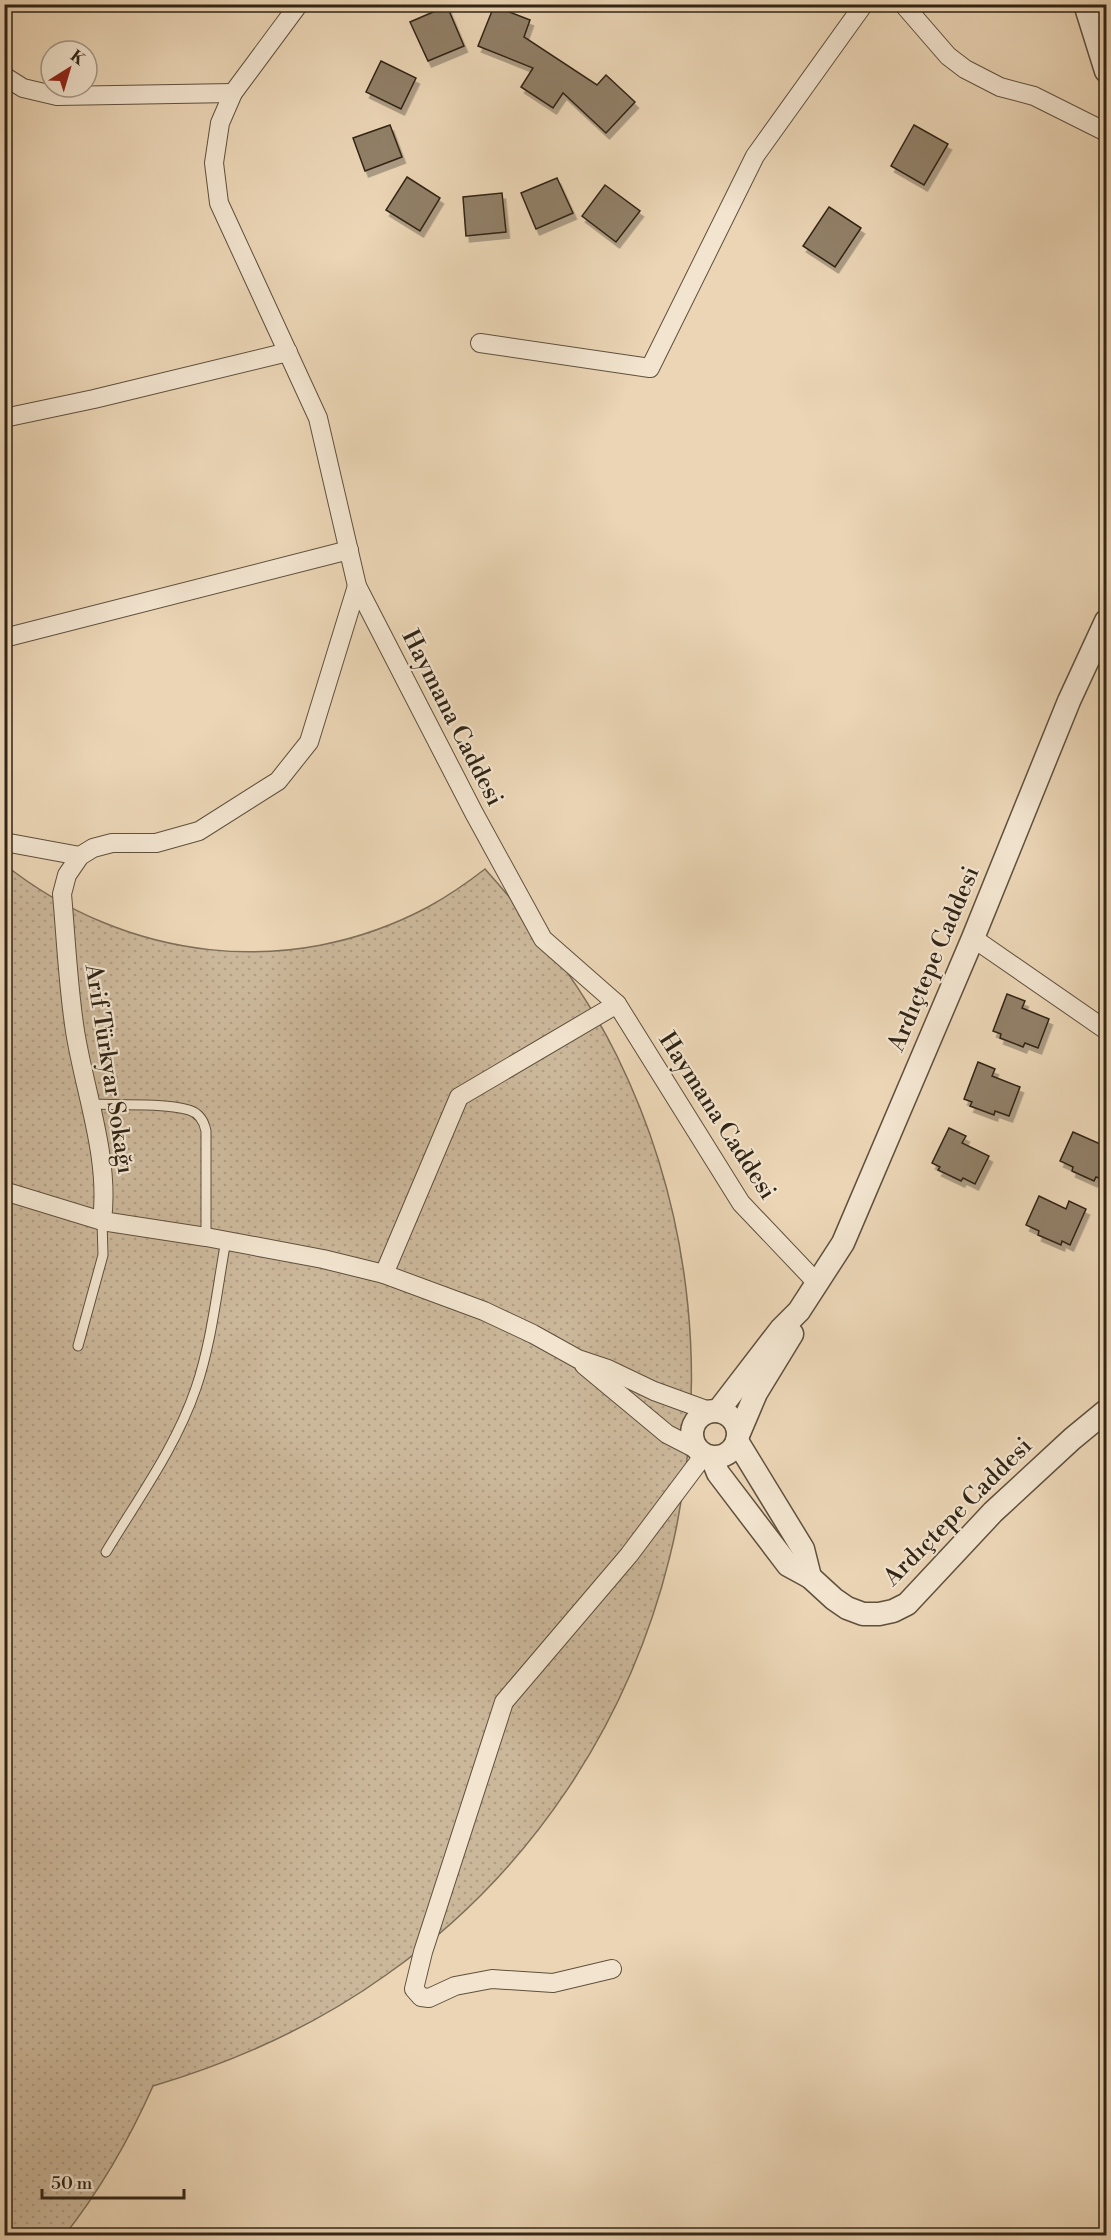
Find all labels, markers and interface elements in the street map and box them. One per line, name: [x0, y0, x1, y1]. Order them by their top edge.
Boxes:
north arrow: [39, 39, 99, 99]
text: K: [66, 46, 89, 70]
street label: Haymana Caddesi: [395, 625, 509, 811]
street label: Ardıçtepe Caddesi: [881, 862, 987, 1057]
street label: Arif Türkyar Sokağı: [77, 961, 140, 1176]
street label: Haymana Caddesi: [652, 1027, 782, 1206]
street label: Ardıçtepe Caddesi: [877, 1431, 1039, 1593]
scale bar: [42, 2162, 184, 2200]
text: 50 m: [51, 2172, 93, 2195]

